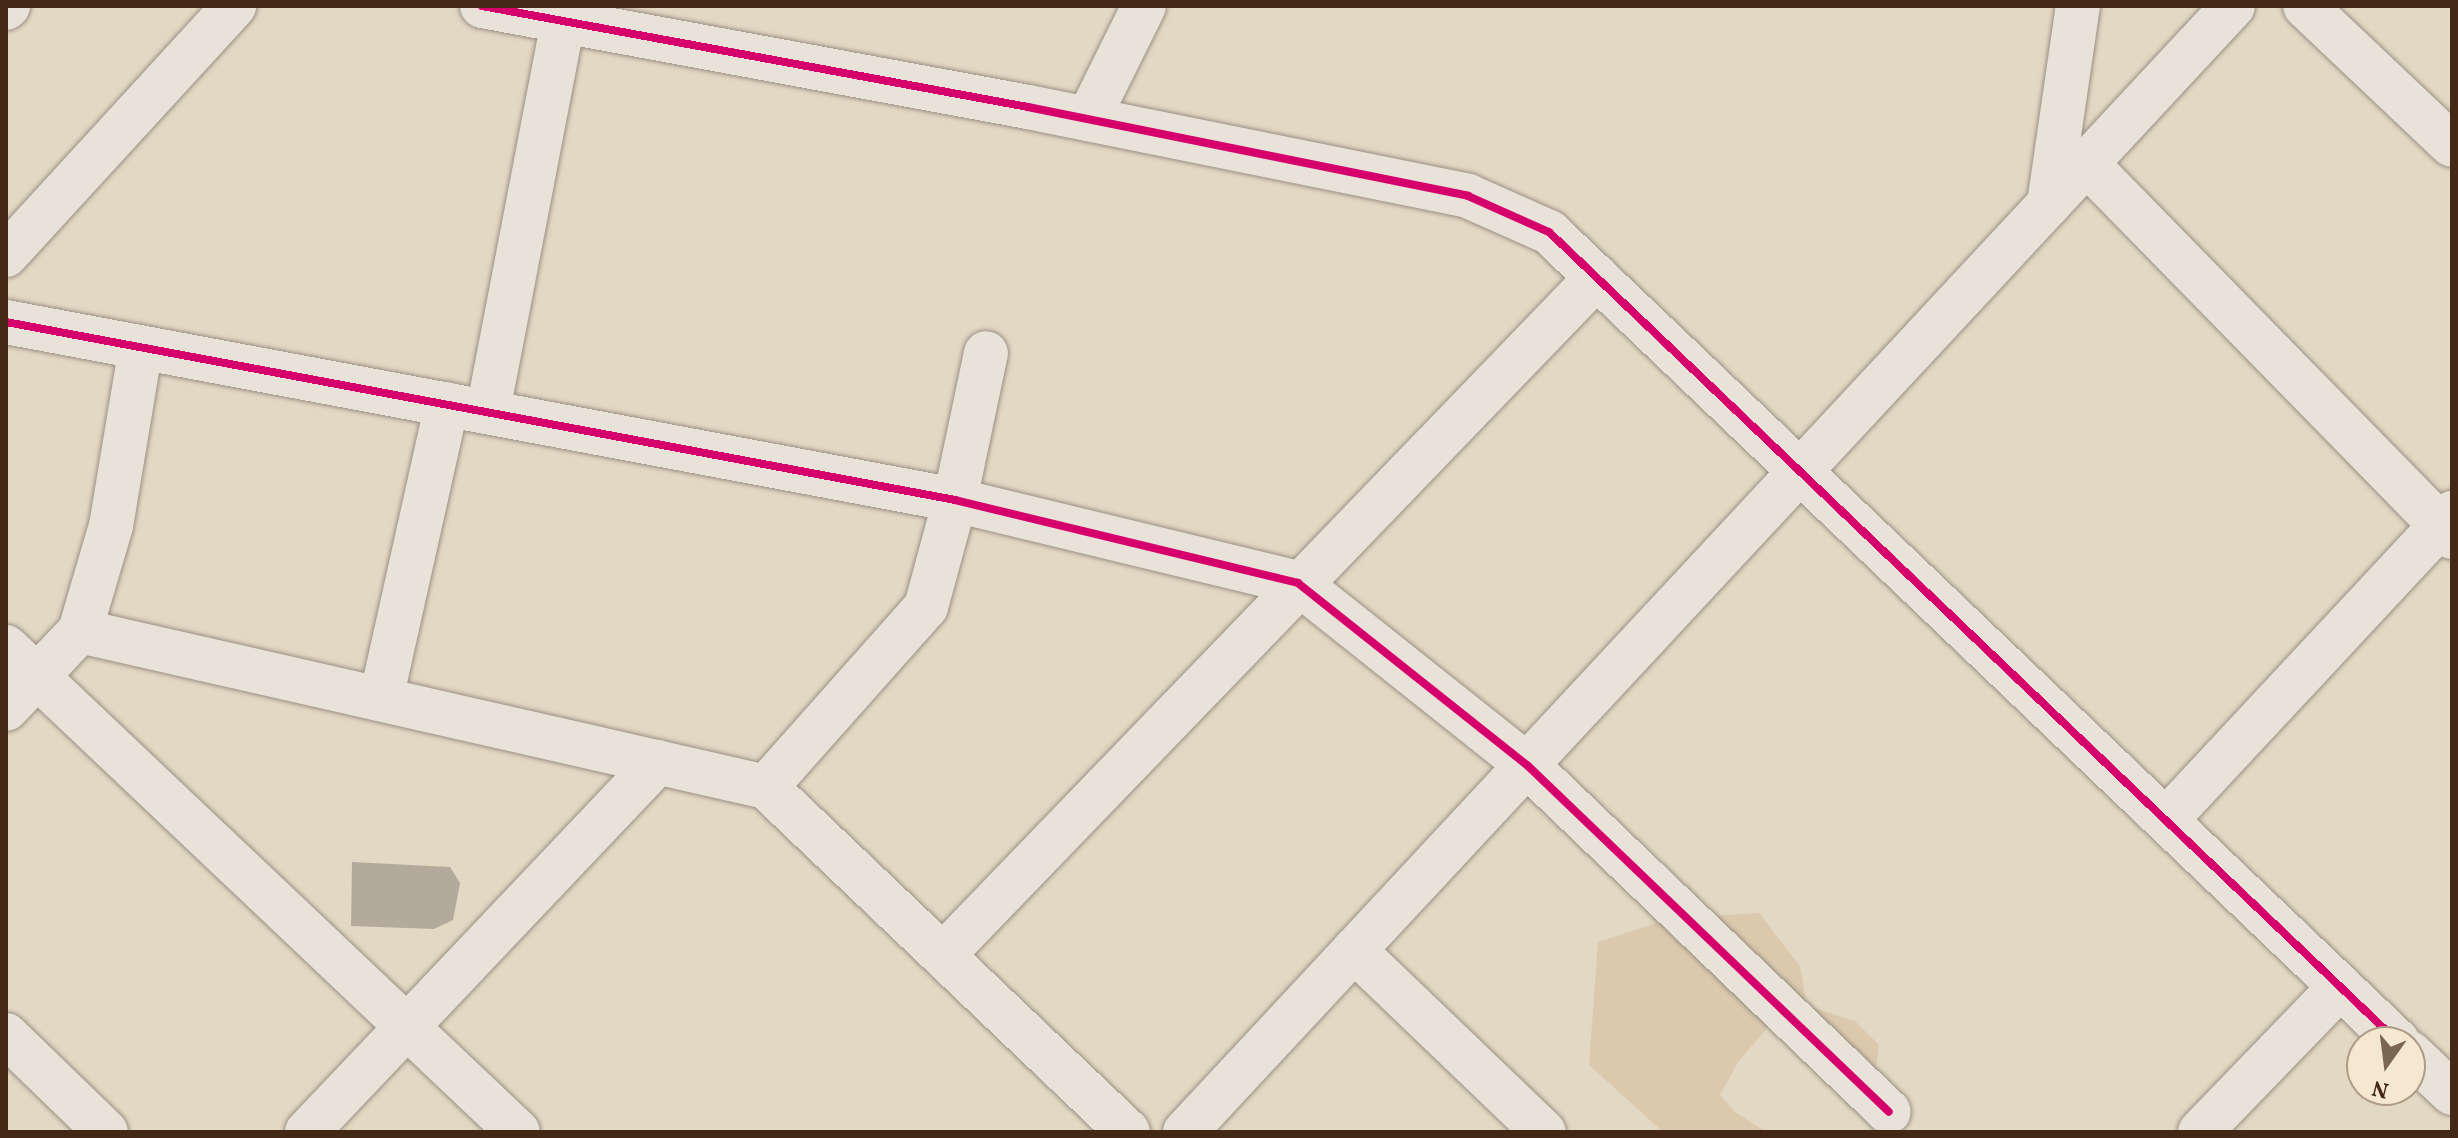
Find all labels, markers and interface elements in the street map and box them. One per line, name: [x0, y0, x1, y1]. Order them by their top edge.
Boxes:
north arrow: [2346, 1026, 2426, 1106]
text: N: [2369, 1071, 2392, 1105]

